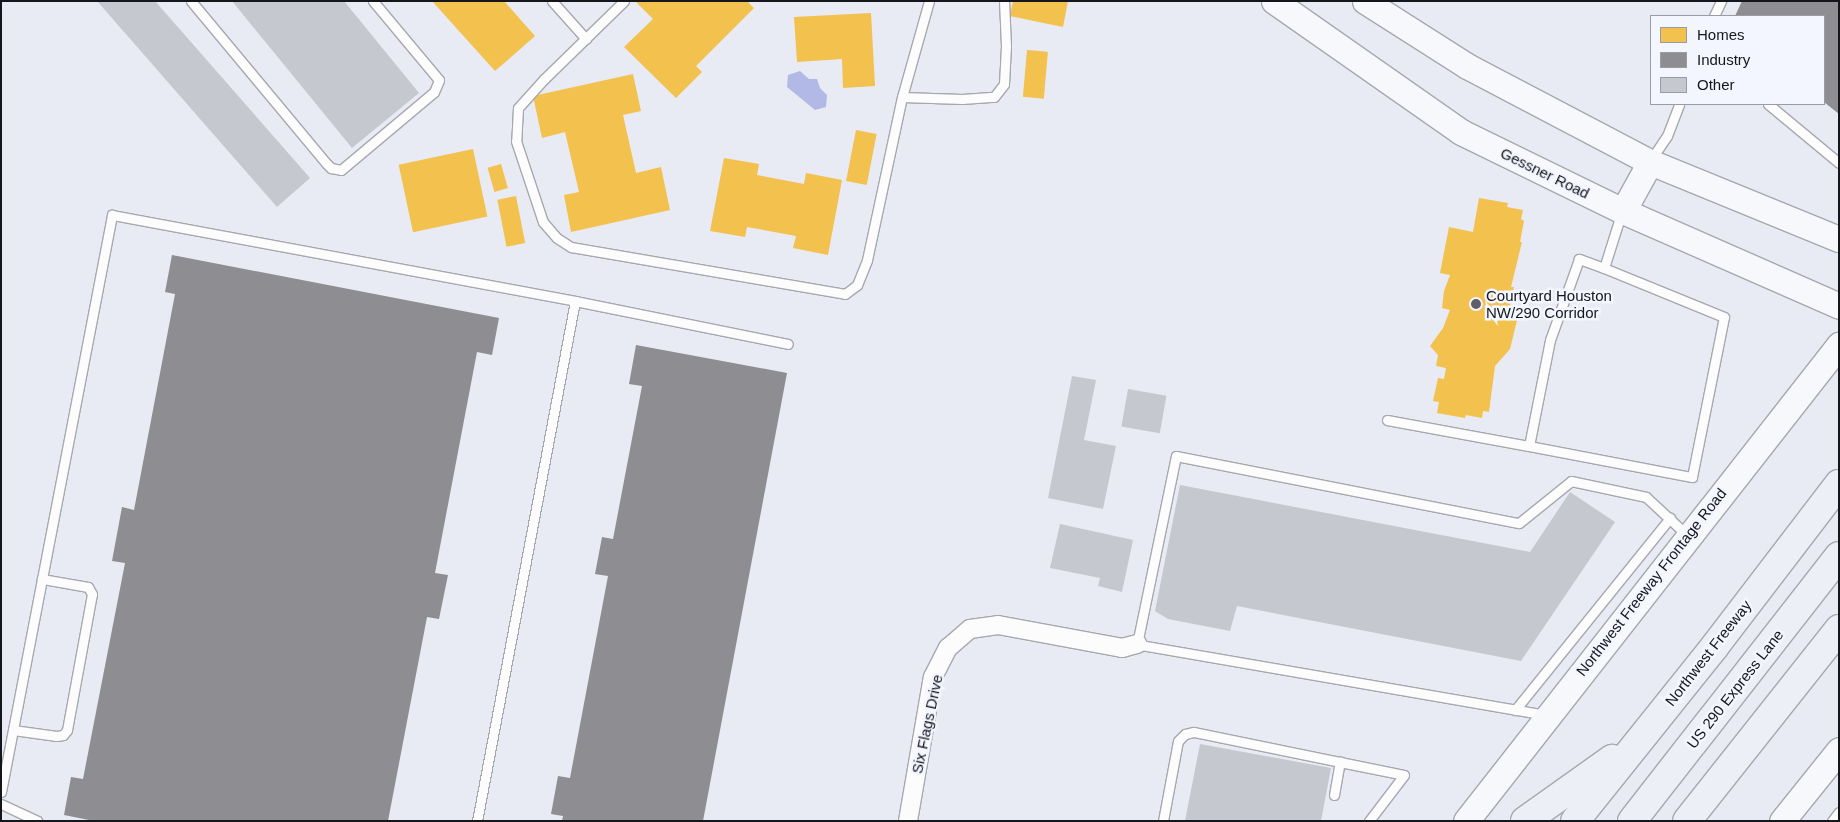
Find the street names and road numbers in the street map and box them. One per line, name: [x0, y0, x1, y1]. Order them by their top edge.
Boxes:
street label: Gessner Road: [1498, 144, 1592, 202]
street label: Northwest Freeway Frontage Road: [1572, 484, 1730, 680]
street label: Northwest Freeway: [1661, 597, 1755, 709]
street label: US 290 Express Lane: [1683, 626, 1787, 752]
street label: Six Flags Drive: [908, 673, 946, 775]

